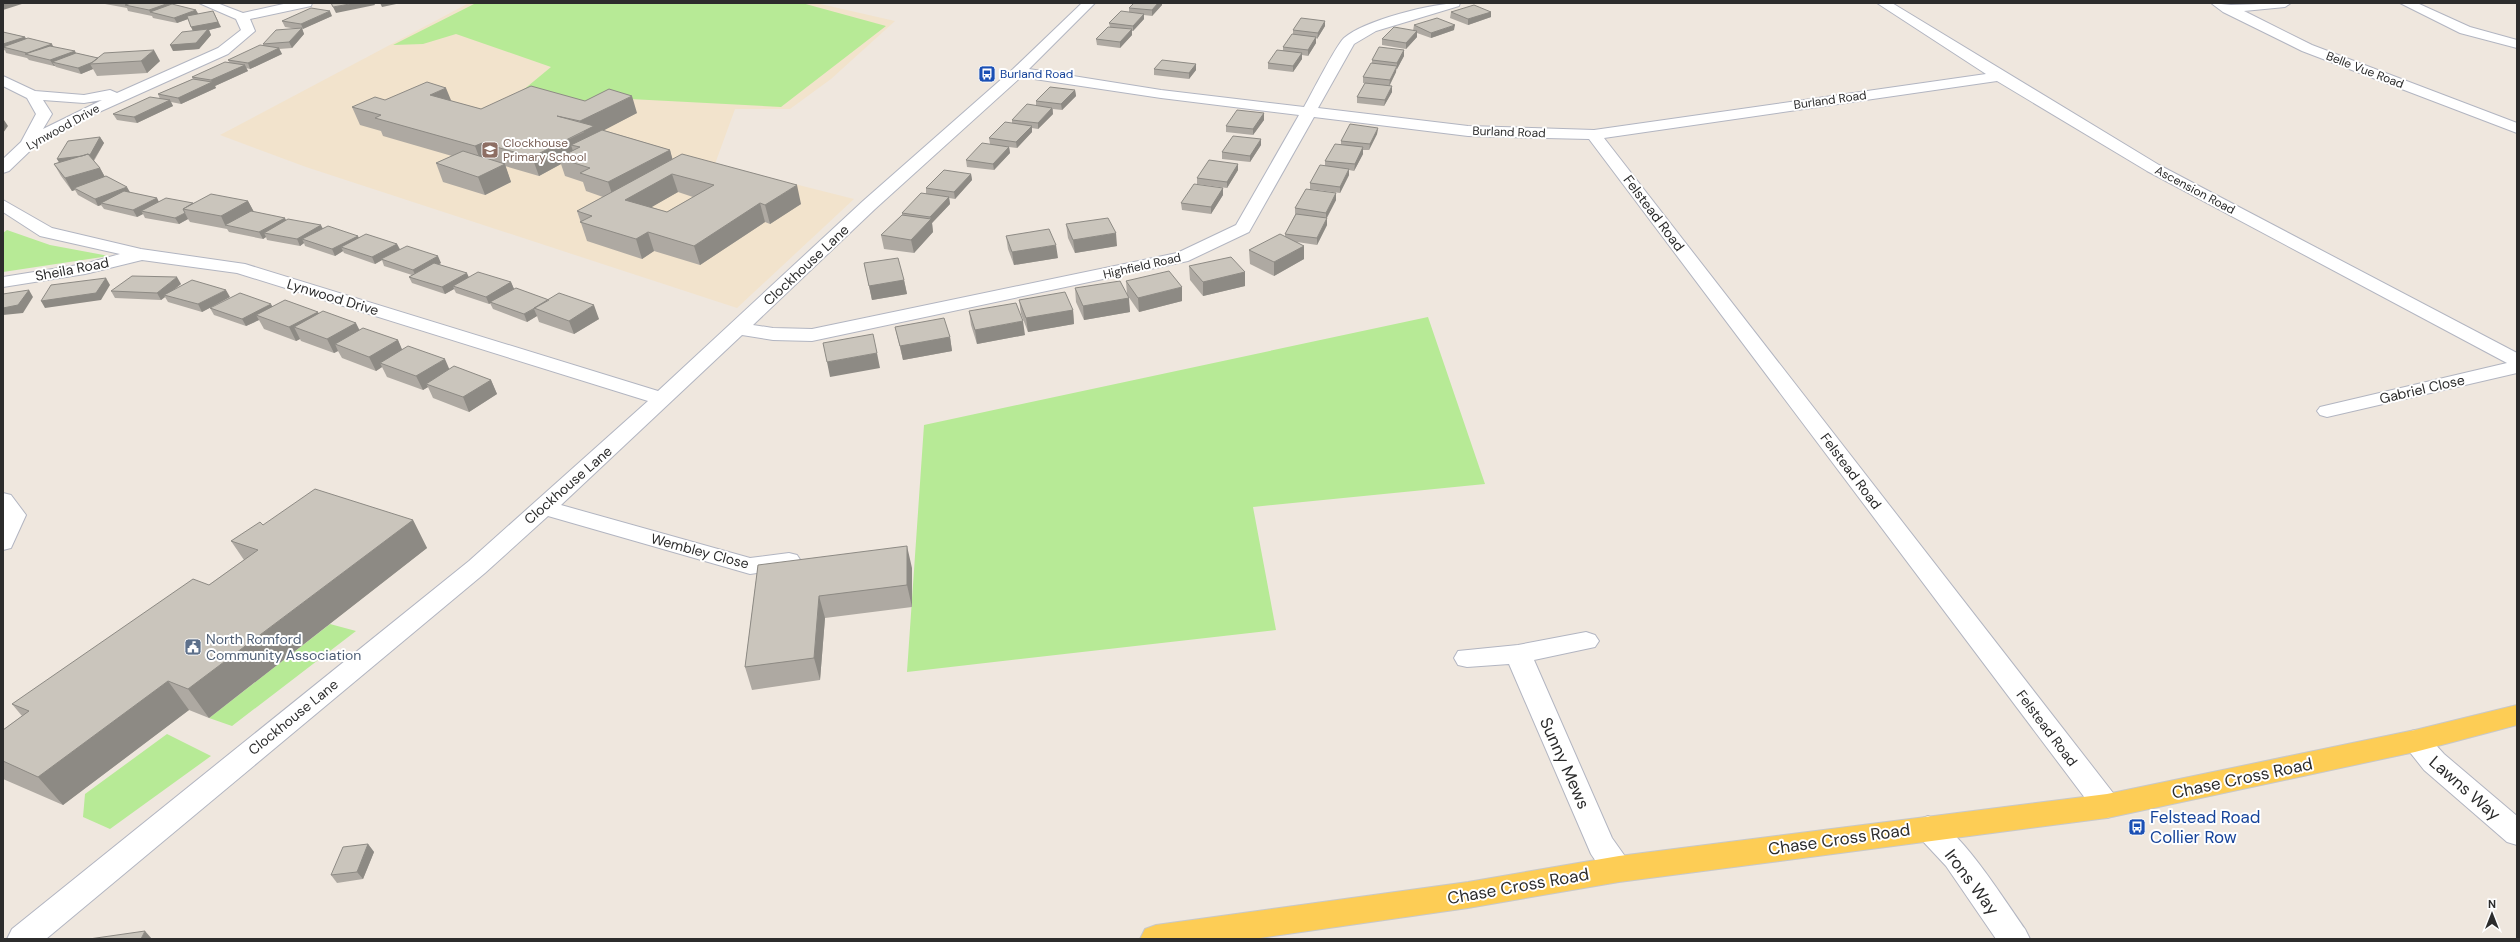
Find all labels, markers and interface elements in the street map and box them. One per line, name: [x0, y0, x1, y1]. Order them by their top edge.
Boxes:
street label: Belle Vue Road: [2324, 48, 2406, 92]
bus stop icon: Burland Road: [977, 64, 997, 84]
place label: Burland Road: [1000, 66, 1073, 82]
street label: Burland Road: [1793, 87, 1867, 113]
street label: Lynwood Drive: [24, 100, 103, 154]
street label: Burland Road: [1472, 123, 1546, 141]
place label: Clockhouse Primary School: [503, 135, 586, 165]
school or university icon: Clockhouse Primary School: [480, 140, 500, 160]
street label: Ascension Road: [2152, 162, 2238, 218]
street label: Felstead Road: [1619, 171, 1689, 255]
street label: Clockhouse Lane: [759, 221, 853, 309]
street label: Highfield Road: [1101, 249, 1183, 283]
street label: Sheila Road: [34, 253, 110, 285]
street label: Lynwood Drive: [285, 275, 381, 320]
street label: Gabriel Close: [2378, 370, 2466, 408]
street label: Felstead Road: [1816, 429, 1886, 513]
street label: Clockhouse Lane: [520, 442, 616, 528]
street label: Wembley Close: [649, 529, 751, 573]
place label: North Romford Community Association: [206, 630, 361, 664]
public building icon: North Romford Community Association: [183, 637, 203, 657]
street label: Clockhouse Lane: [244, 675, 342, 759]
street label: Felstead Road: [2012, 686, 2082, 770]
street label: Sunny Mews: [1535, 714, 1595, 812]
street label: Lawns Way: [2425, 751, 2506, 825]
street label: Chase Cross Road: [2170, 752, 2314, 804]
place label: Felstead Road Collier Row: [2150, 806, 2260, 848]
bus stop icon: Felstead Road Collier Row: [2127, 817, 2147, 837]
street label: Chase Cross Road: [1767, 818, 1911, 860]
street label: Irons Way: [1940, 845, 2004, 920]
street label: Chase Cross Road: [1446, 863, 1590, 909]
north arrow: [2472, 894, 2512, 934]
text: N: [2488, 897, 2496, 911]

